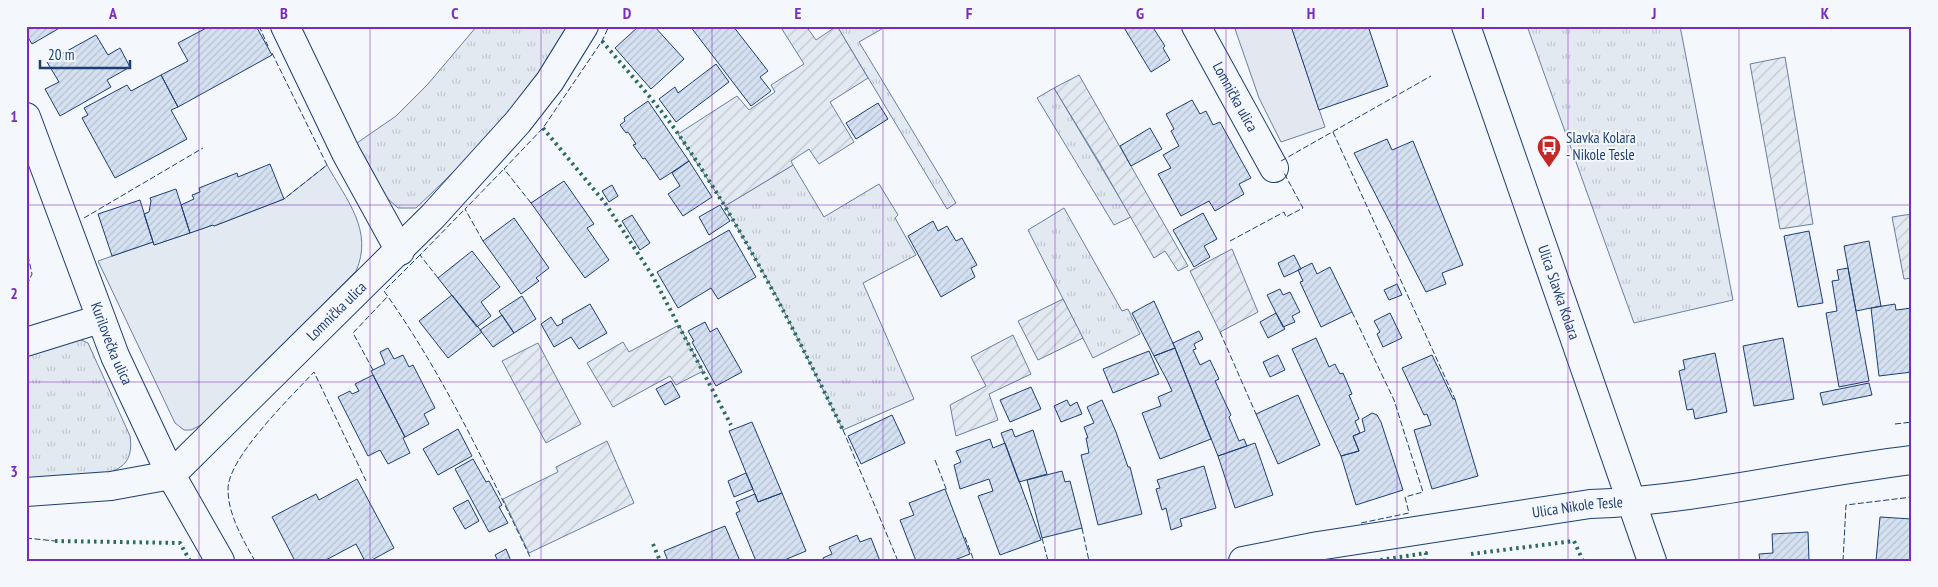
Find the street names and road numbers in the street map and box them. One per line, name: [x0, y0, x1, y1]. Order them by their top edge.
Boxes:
street label: Lomnička ulica: [1209, 59, 1262, 135]
street label: Ulica Slavka Kolara: [1534, 242, 1584, 342]
street label: Lomnička ulica: [302, 277, 370, 345]
street label: Kurilovečka ulica: [87, 299, 137, 388]
street label: Ulica Nikole Tesle: [1531, 492, 1624, 522]

